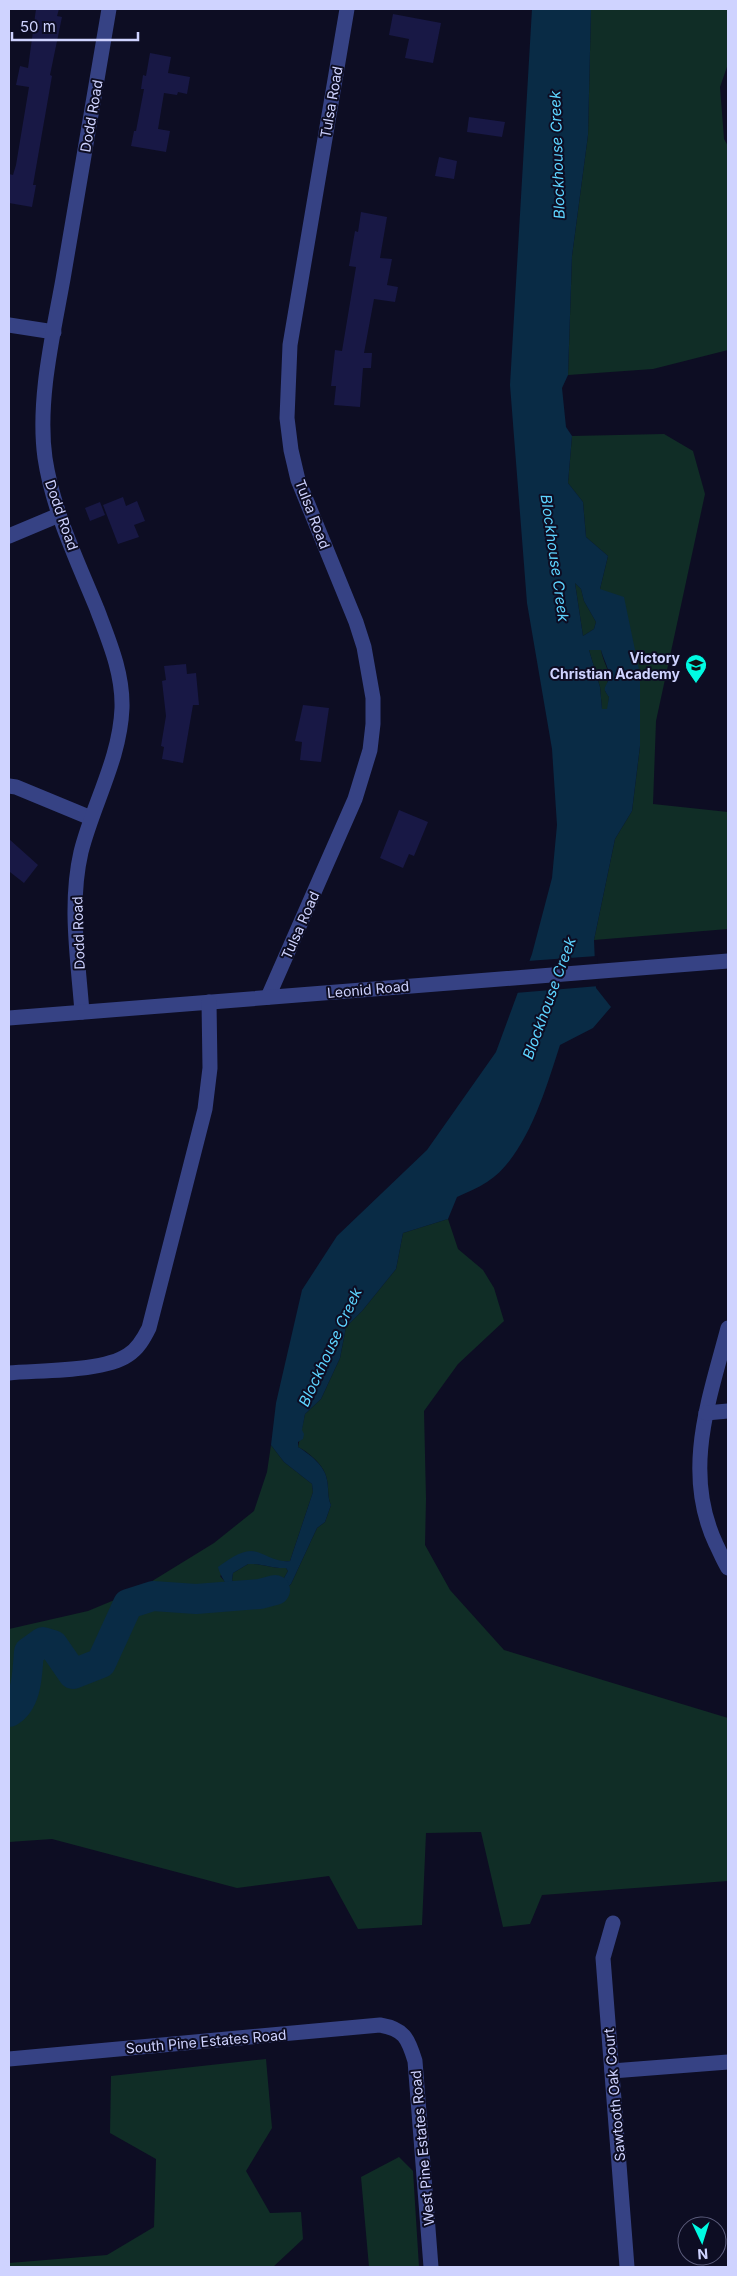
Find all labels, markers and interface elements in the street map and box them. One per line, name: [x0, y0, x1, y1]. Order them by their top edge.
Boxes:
scale bar: [12, 10, 139, 42]
text: 50 m: [20, 17, 56, 36]
street label: Tulsa Road: [316, 65, 346, 139]
street label: Dodd Road: [76, 78, 106, 154]
water label: Blockhouse Creek: [545, 90, 569, 220]
street label: Tulsa Road: [292, 477, 334, 551]
street label: Dodd Road: [42, 478, 82, 552]
water label: Blockhouse Creek: [537, 493, 573, 624]
place label: Victory Christian Academy: [550, 649, 681, 682]
school or university icon: Victory Christian Academy: [684, 653, 708, 684]
street label: Tulsa Road: [277, 888, 323, 962]
street label: Dodd Road: [68, 896, 88, 970]
water label: Blockhouse Creek: [518, 934, 580, 1062]
street label: Leonid Road: [326, 977, 410, 1001]
water label: Blockhouse Creek: [294, 1284, 366, 1409]
street label: South Pine Estates Road: [125, 2026, 287, 2056]
street label: Sawtooth Oak Court: [600, 2027, 628, 2162]
street label: West Pine Estates Road: [407, 2070, 437, 2226]
north arrow: [677, 2216, 727, 2266]
text: N: [697, 2246, 709, 2263]

